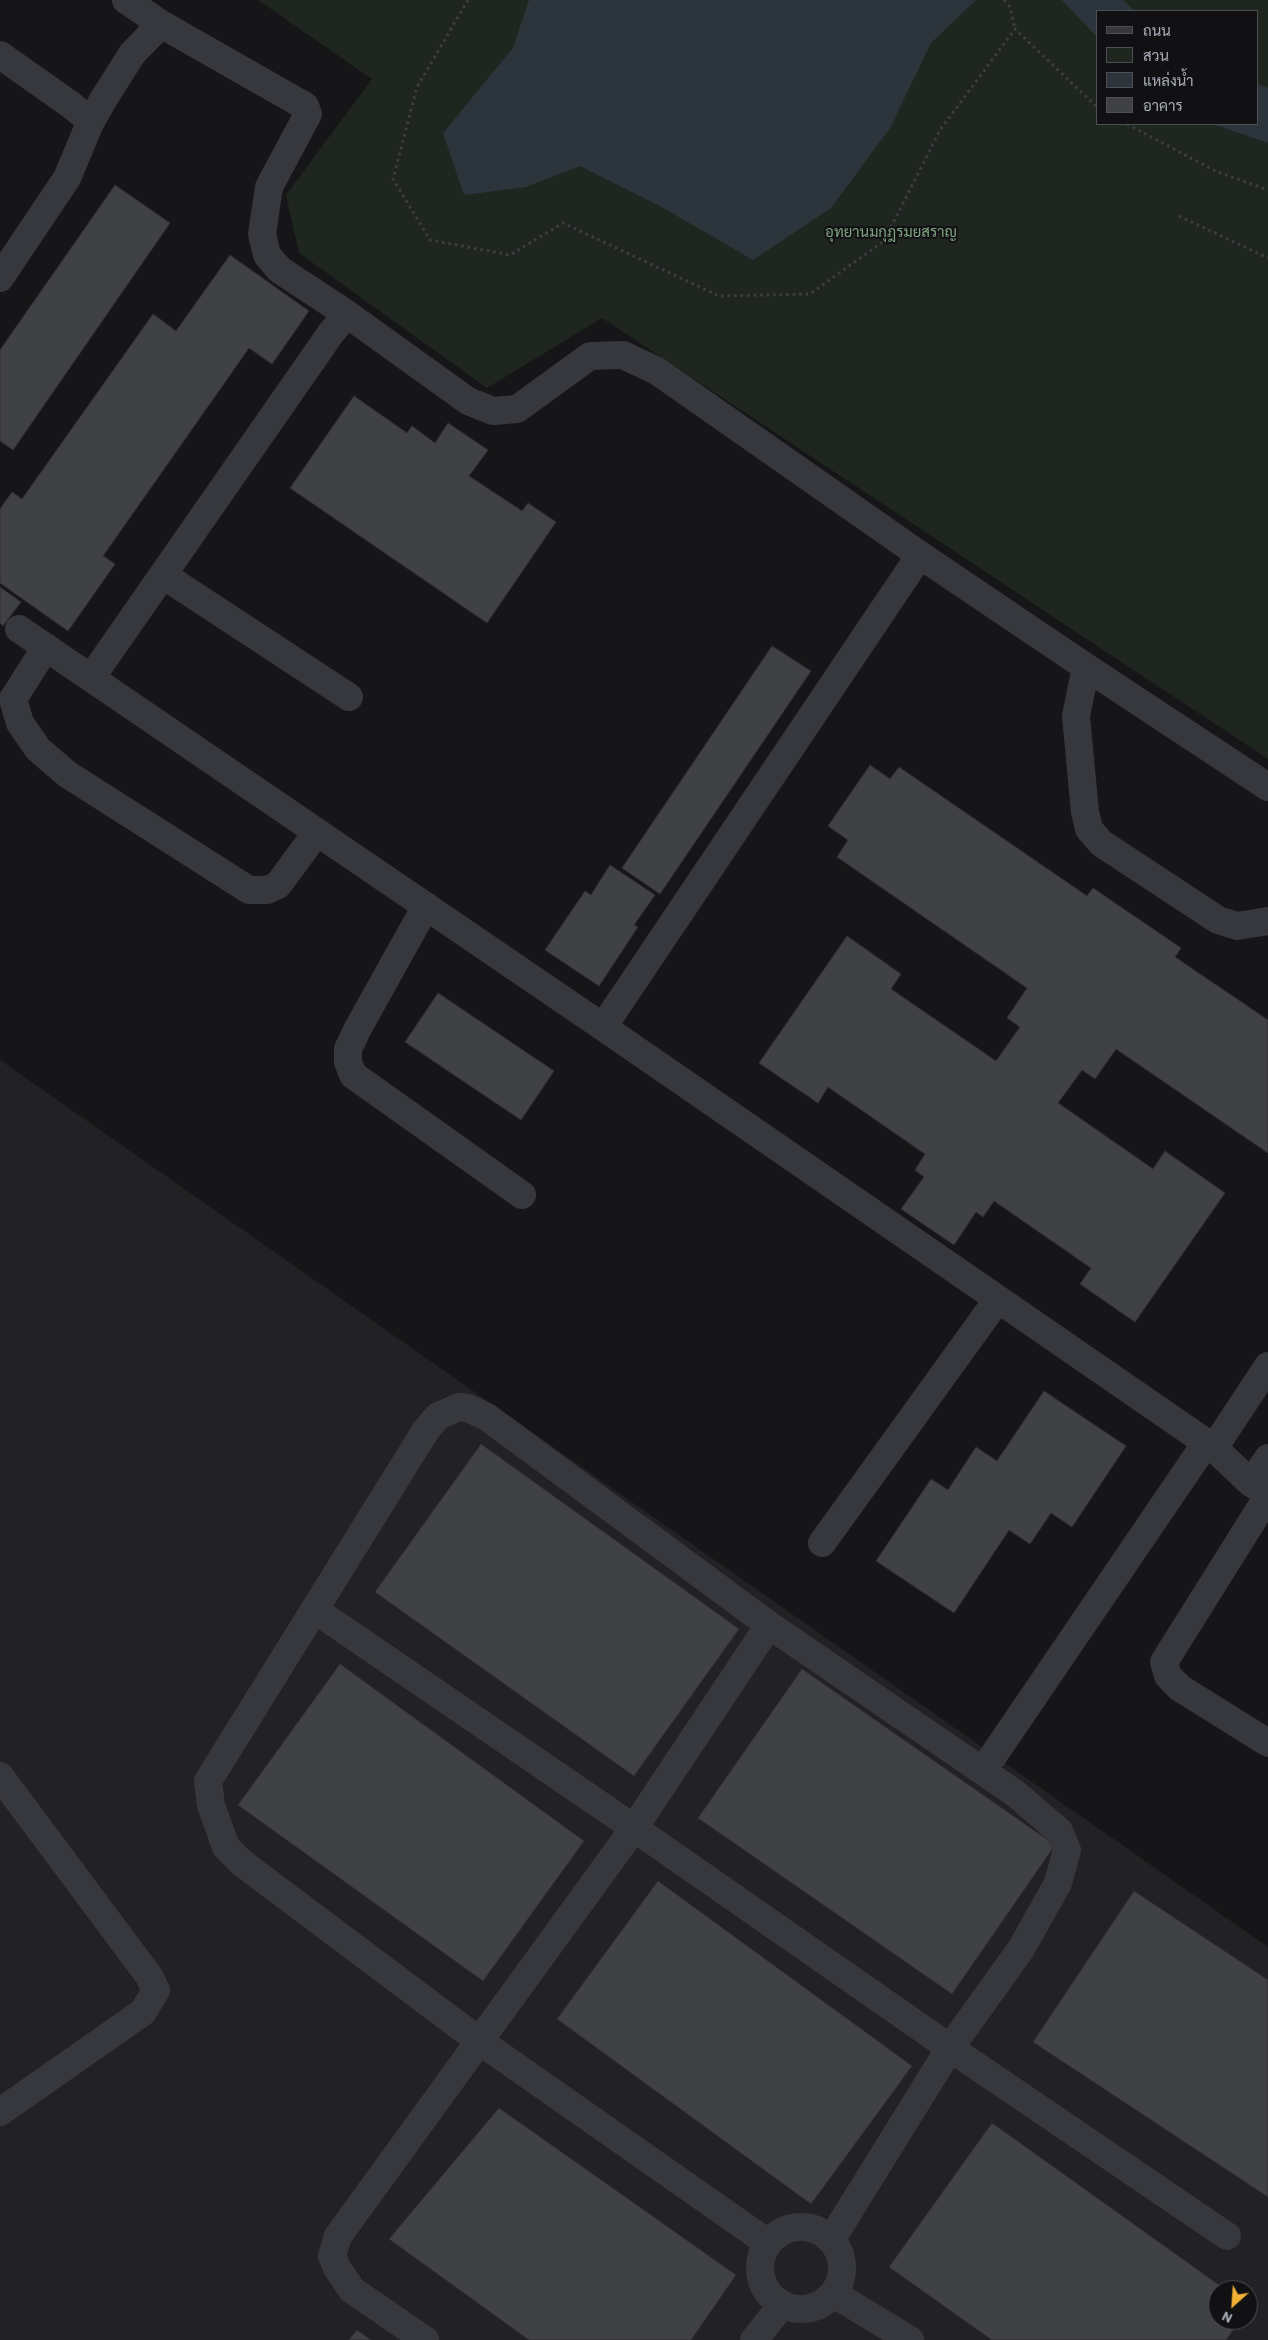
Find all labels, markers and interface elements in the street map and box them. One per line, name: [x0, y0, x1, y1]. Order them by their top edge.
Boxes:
legend: [1096, 10, 1258, 125]
text: ถนน: [1143, 21, 1171, 39]
text: สวน: [1143, 46, 1169, 64]
text: แหล่งน้ำ: [1143, 71, 1194, 89]
text: อาคาร: [1143, 96, 1183, 114]
park label: อุทยานมกุฎรมยสราญ: [825, 223, 957, 241]
north arrow: [1208, 2280, 1258, 2330]
text: N: [1219, 2308, 1235, 2328]

